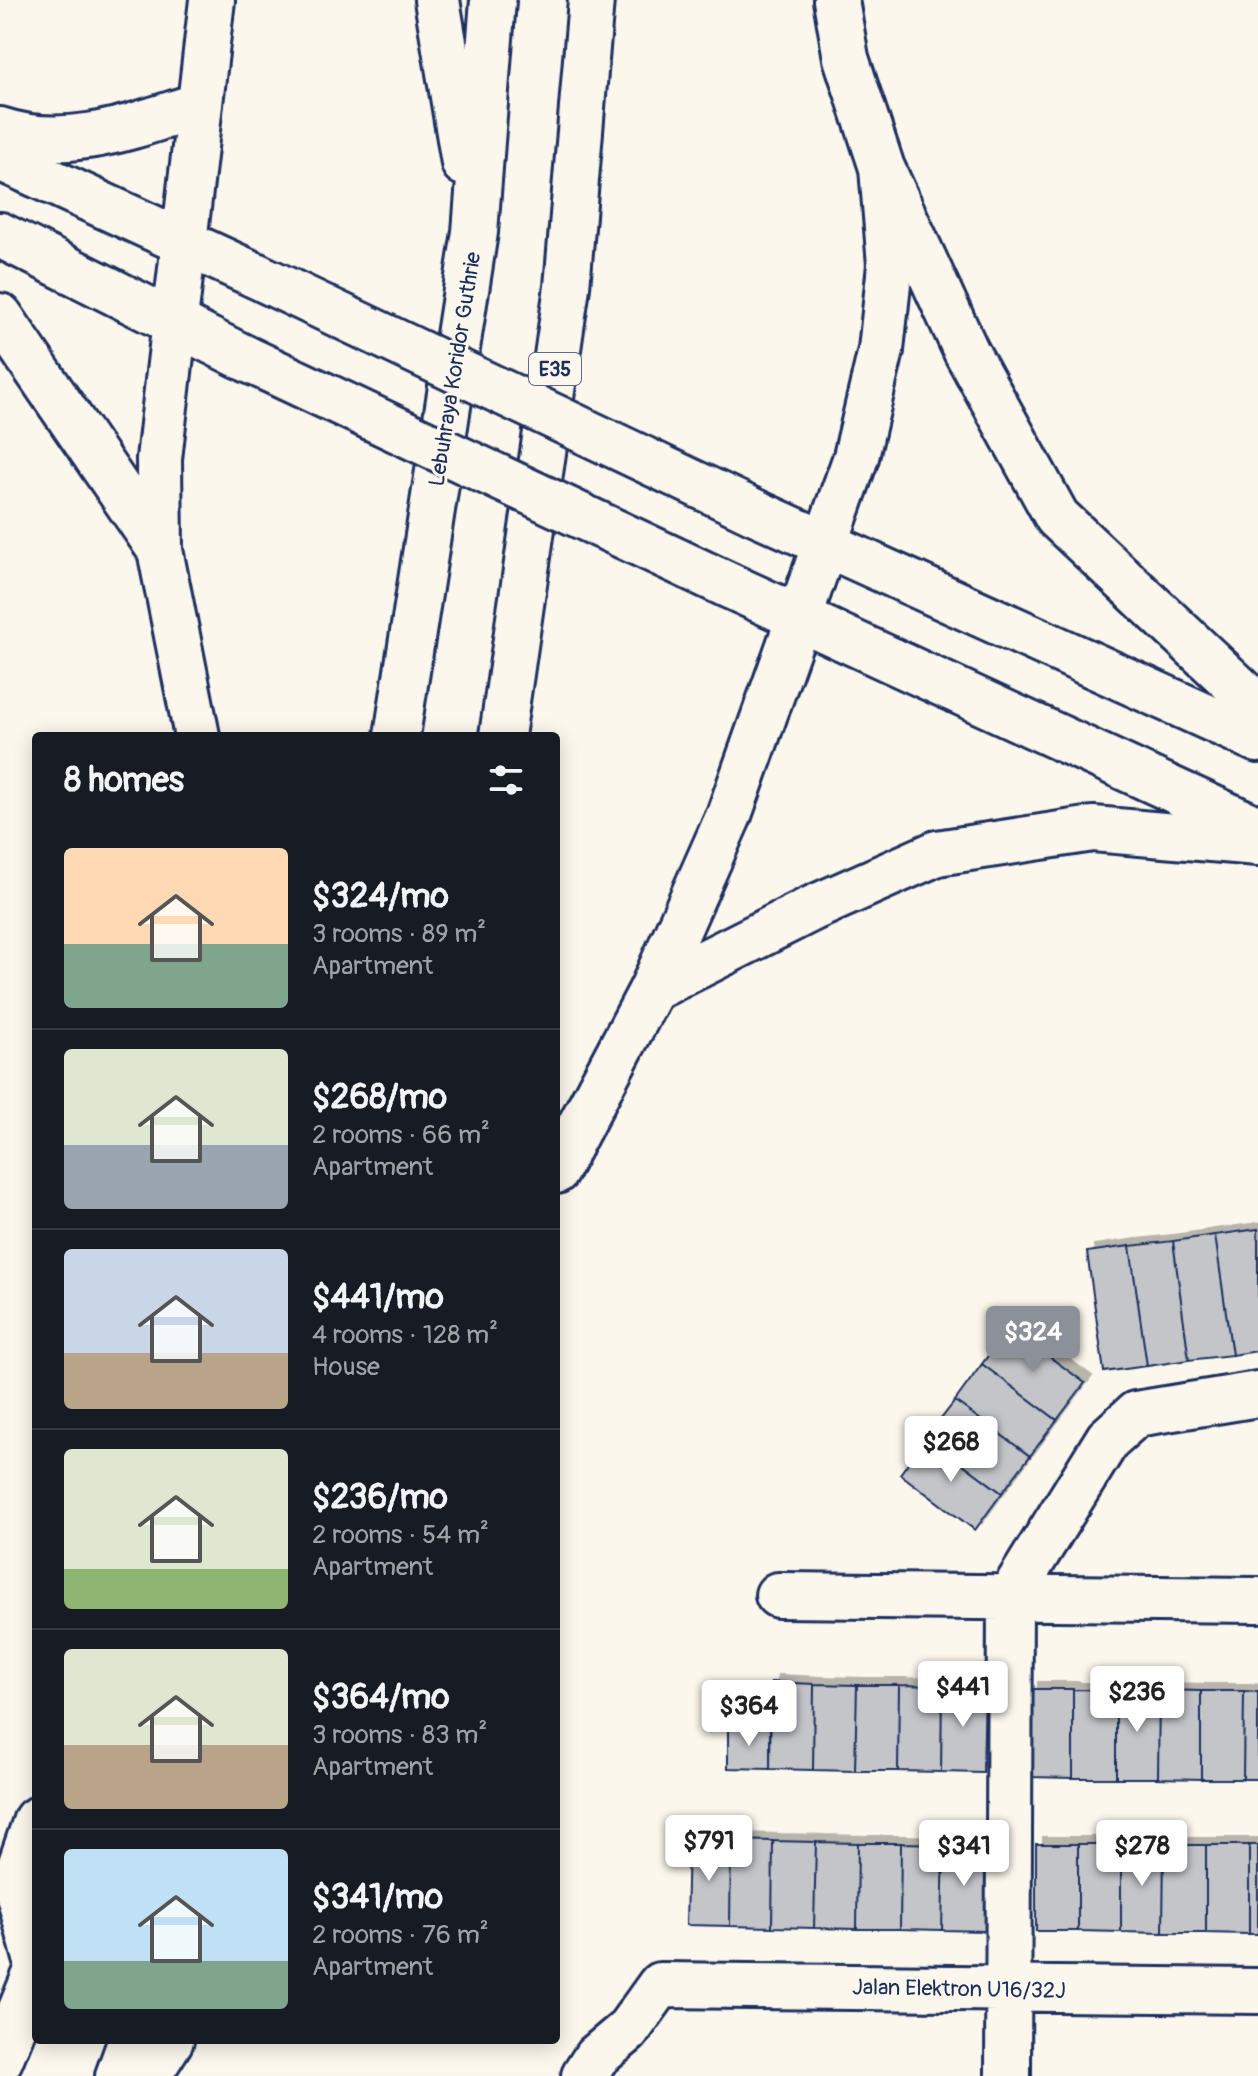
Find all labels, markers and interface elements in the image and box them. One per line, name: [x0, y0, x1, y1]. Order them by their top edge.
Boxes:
street label: Lebuhraya Koridor Guthrie: [423, 250, 487, 488]
road number: E35: [529, 353, 581, 385]
icon: filters: [484, 758, 528, 802]
text: 8 homes: [64, 759, 184, 802]
text: $324/mo: [312, 875, 449, 918]
icon: home: [128, 880, 224, 976]
text: 3 rooms · 89 m²: [312, 918, 486, 950]
text: Apartment: [312, 950, 433, 982]
text: $268/mo: [312, 1076, 447, 1119]
icon: home: [128, 1081, 224, 1177]
text: 2 rooms · 66 m²: [312, 1119, 490, 1151]
text: Apartment: [312, 1151, 433, 1183]
text: $441/mo: [312, 1276, 444, 1319]
icon: home: [128, 1281, 224, 1377]
pin: $324: [986, 1306, 1080, 1374]
text: $324: [1004, 1316, 1062, 1348]
text: 4 rooms · 128 m²: [312, 1319, 498, 1351]
text: House: [312, 1351, 380, 1383]
pin: $268: [904, 1416, 998, 1484]
text: $268: [923, 1426, 979, 1458]
text: $236/mo: [312, 1476, 448, 1519]
icon: home: [128, 1481, 224, 1577]
text: 2 rooms · 54 m²: [312, 1519, 489, 1551]
text: Apartment: [312, 1551, 433, 1583]
pin: $441: [916, 1661, 1010, 1729]
pin: $236: [1090, 1666, 1184, 1734]
text: $441: [936, 1671, 990, 1703]
text: $364/mo: [312, 1676, 450, 1719]
text: $236: [1108, 1676, 1166, 1708]
pin: $364: [702, 1680, 796, 1748]
icon: home: [128, 1681, 224, 1777]
text: $364: [720, 1690, 778, 1722]
text: 3 rooms · 83 m²: [312, 1719, 487, 1751]
text: Apartment: [312, 1751, 433, 1783]
pin: $791: [662, 1815, 756, 1883]
pin: $341: [917, 1820, 1011, 1888]
pin: $278: [1095, 1820, 1189, 1888]
text: $791: [683, 1825, 735, 1857]
text: $341: [937, 1830, 991, 1862]
text: $278: [1114, 1830, 1170, 1862]
text: $341/mo: [312, 1876, 443, 1919]
icon: home: [128, 1881, 224, 1977]
text: 2 rooms · 76 m²: [312, 1919, 489, 1951]
text: Apartment: [312, 1951, 433, 1983]
street label: Jalan Elektron U16/32J: [852, 1973, 1066, 2005]

